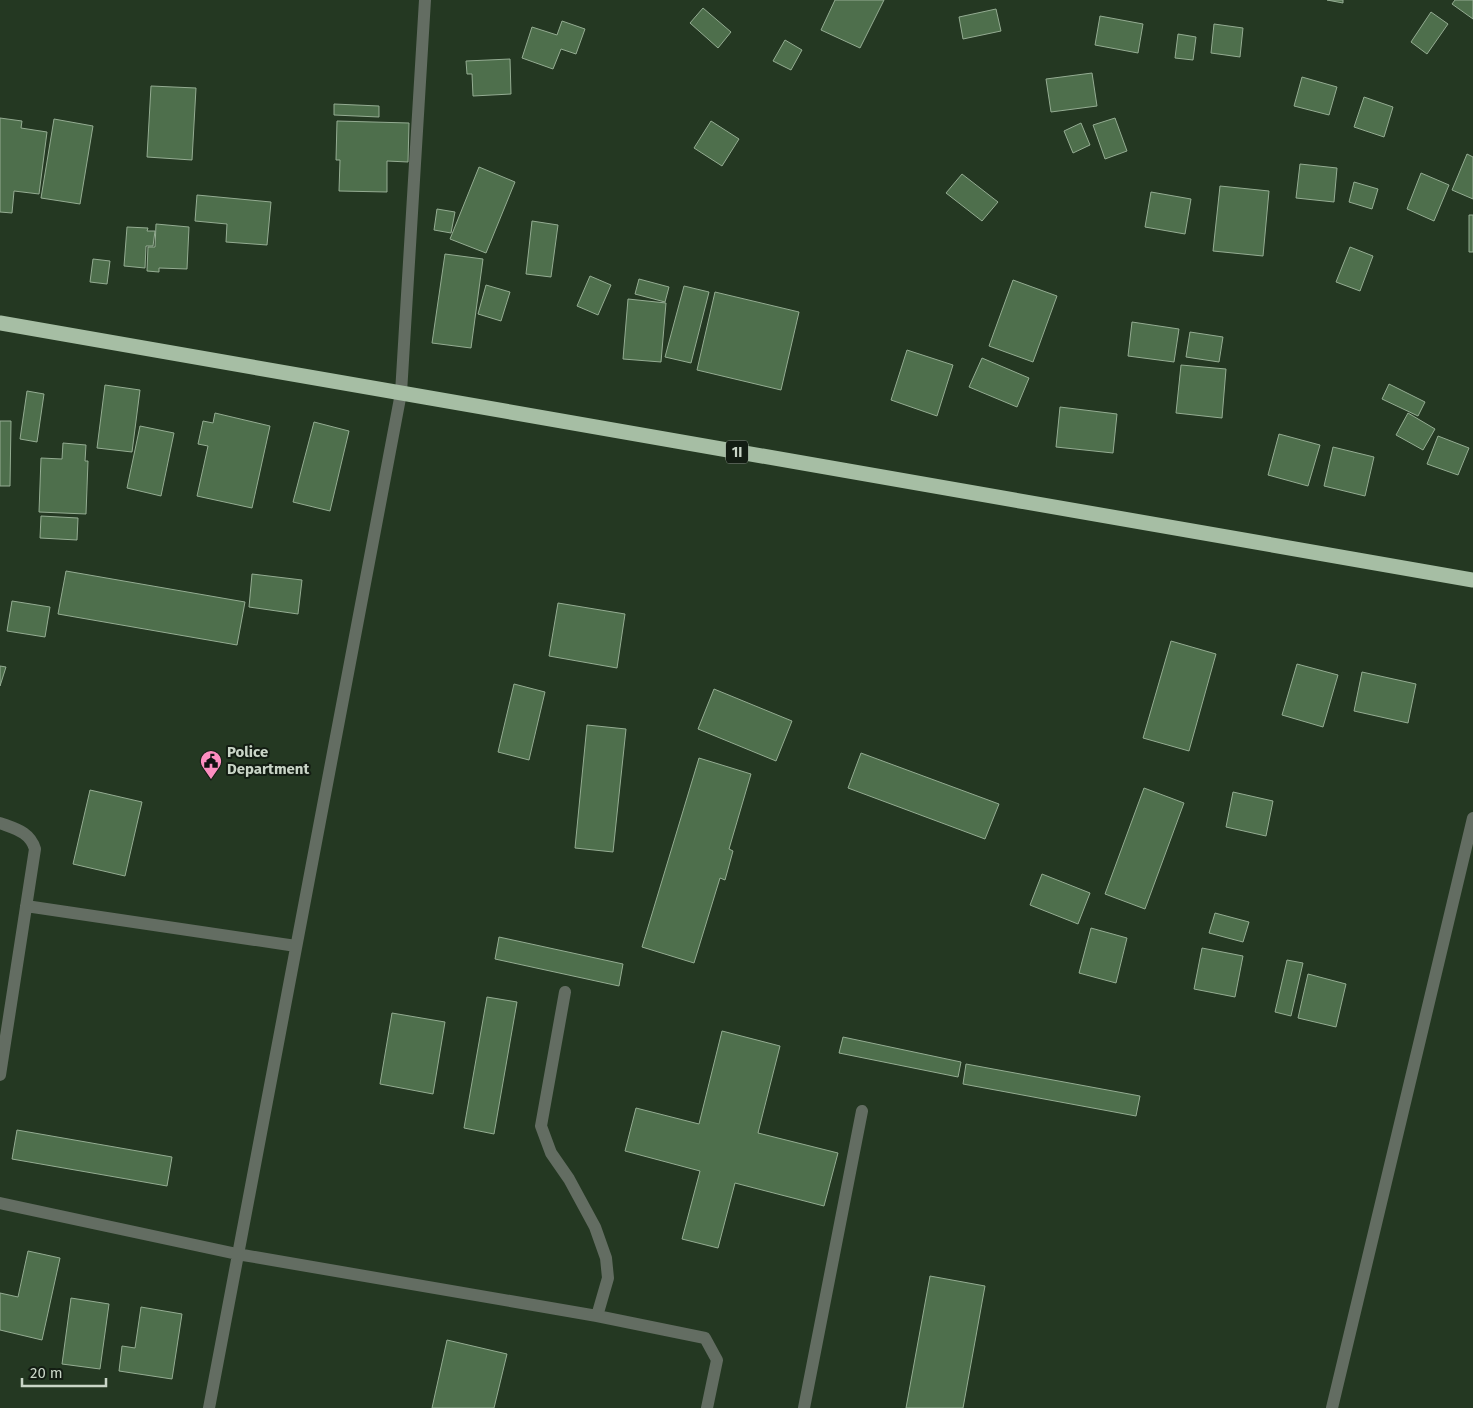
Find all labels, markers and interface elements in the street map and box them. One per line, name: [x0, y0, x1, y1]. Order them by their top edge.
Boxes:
road number: 1I: [726, 441, 748, 464]
place label: Police Department: [227, 743, 309, 778]
public building icon: Police Department: [199, 749, 223, 780]
scale bar: [22, 1356, 106, 1388]
text: 20 m: [30, 1364, 63, 1382]

